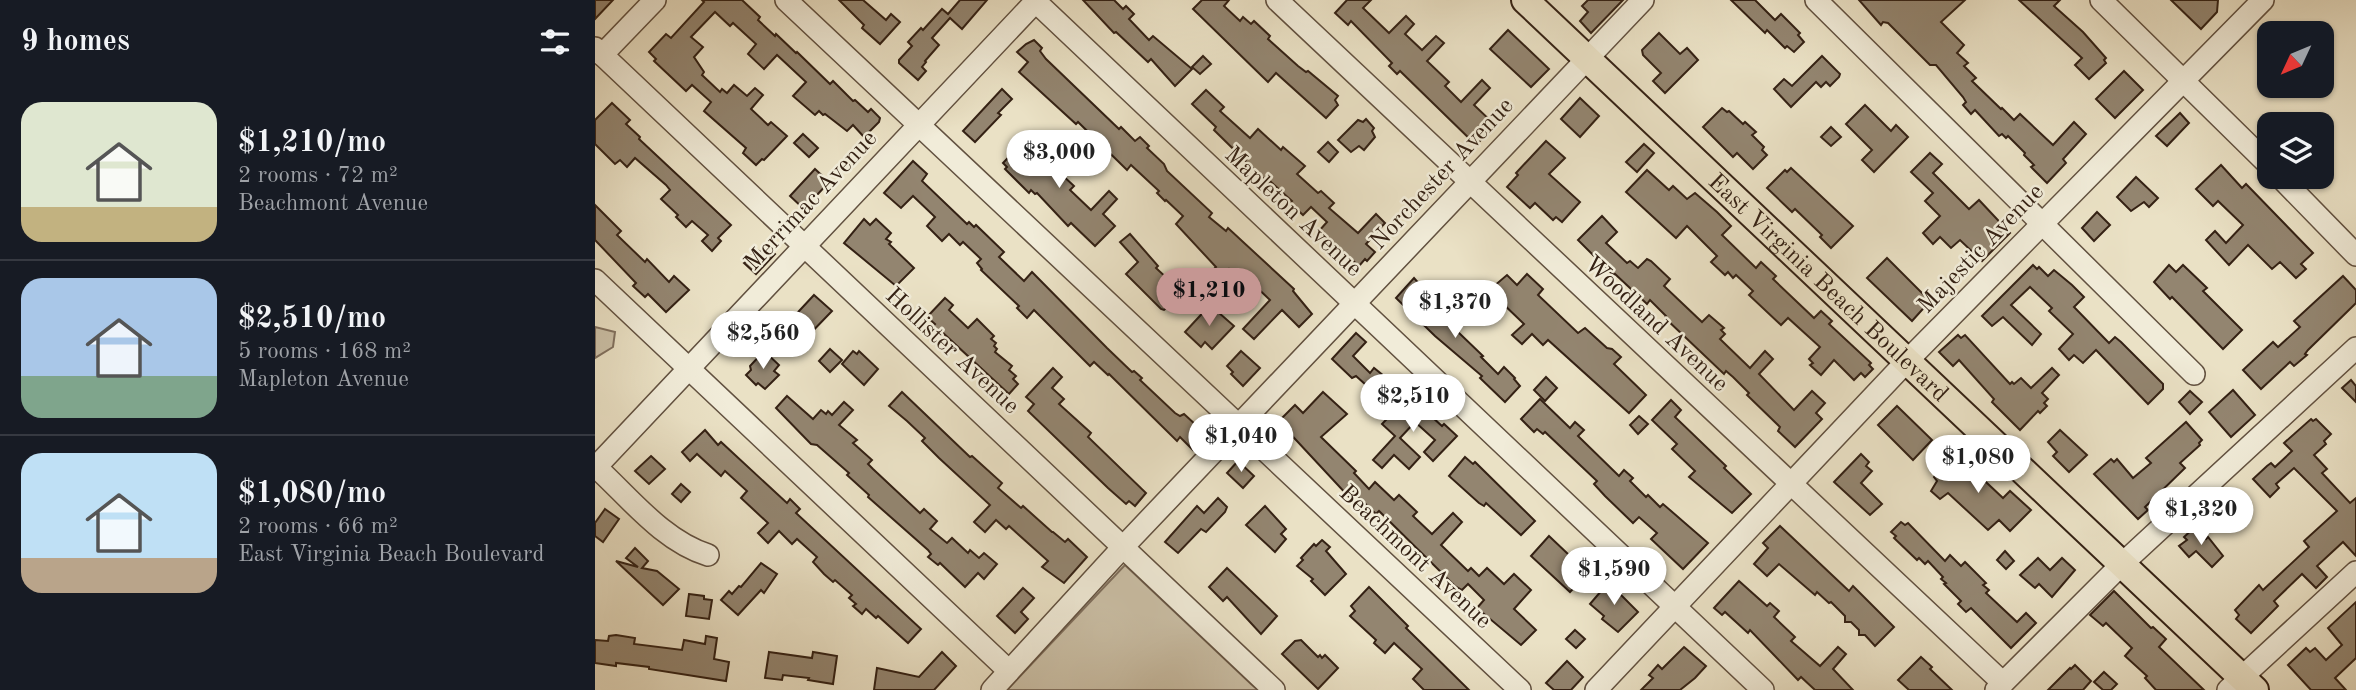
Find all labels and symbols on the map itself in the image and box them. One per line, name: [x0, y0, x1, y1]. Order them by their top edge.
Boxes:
north arrow: [2257, 21, 2335, 98]
street label: Norchester Avenue: [1366, 94, 1519, 255]
street label: Merrimac Avenue: [741, 127, 882, 276]
pin: $3,000: [1002, 130, 1116, 190]
street label: Mapleton Avenue: [1219, 143, 1366, 282]
street label: East Virginia Beach Boulevard: [1703, 170, 1952, 407]
street label: Majestic Avenue: [1914, 180, 2049, 319]
street label: Woodland Avenue: [1579, 252, 1732, 397]
pin: $1,210: [1152, 268, 1266, 328]
pin: $1,370: [1398, 280, 1512, 340]
street label: Hollister Avenue: [880, 284, 1023, 419]
pin: $2,560: [706, 312, 820, 371]
pin: $2,510: [1356, 374, 1470, 434]
pin: $1,040: [1184, 414, 1298, 474]
pin: $1,080: [1921, 435, 2035, 495]
street label: Beachmont Avenue: [1334, 481, 1495, 634]
pin: $1,320: [2144, 488, 2258, 547]
pin: $1,590: [1557, 548, 1671, 607]

